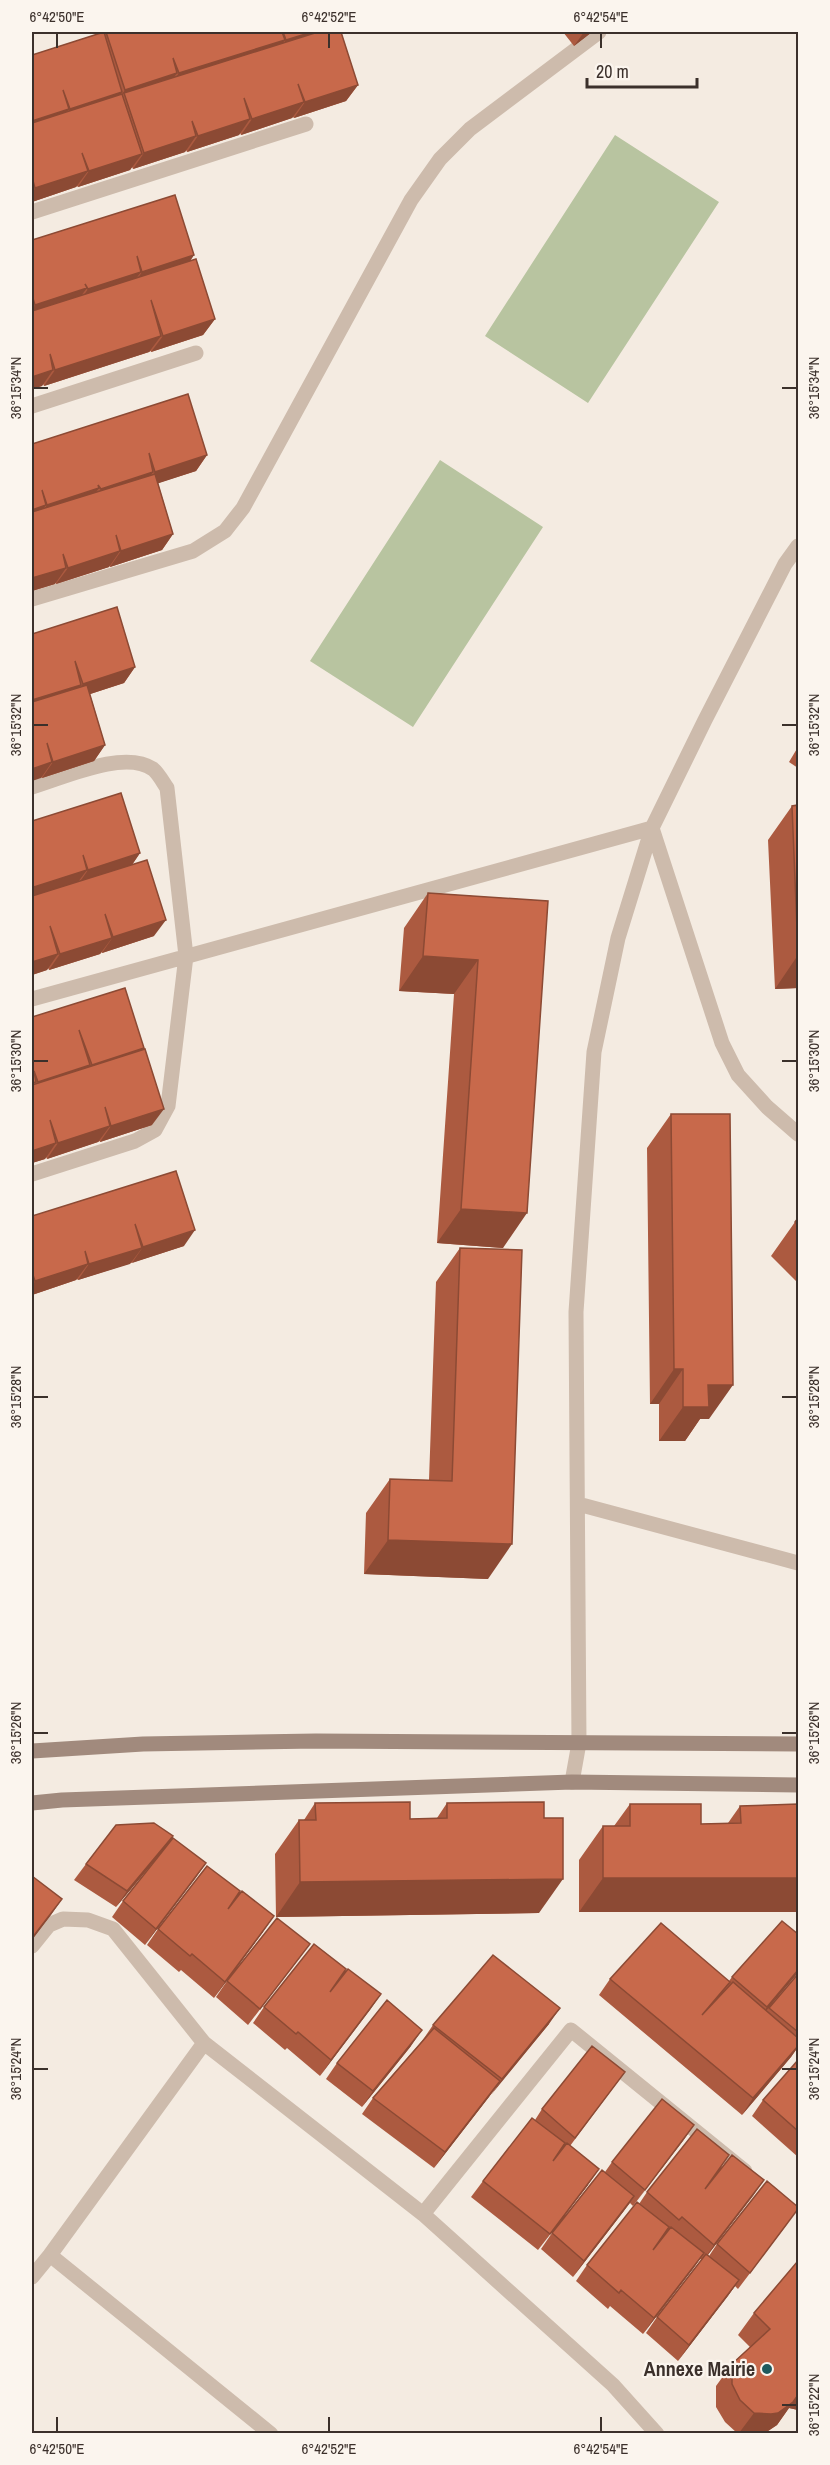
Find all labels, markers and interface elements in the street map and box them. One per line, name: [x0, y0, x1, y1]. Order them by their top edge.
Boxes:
text: 6°42'50"E: [29, 6, 85, 27]
text: 6°42'52"E: [301, 6, 357, 27]
text: 6°42'54"E: [573, 6, 629, 27]
scale bar: [587, 51, 696, 89]
text: 20 m: [596, 59, 629, 84]
text: 36°15'34"N: [5, 357, 26, 419]
text: 36°15'34"N: [803, 357, 824, 419]
text: 36°15'32"N: [5, 694, 26, 756]
text: 36°15'32"N: [803, 694, 824, 756]
text: 36°15'30"N: [5, 1030, 26, 1092]
text: 36°15'30"N: [803, 1030, 824, 1092]
text: 36°15'28"N: [5, 1366, 26, 1428]
text: 36°15'28"N: [803, 1366, 824, 1428]
text: 36°15'26"N: [5, 1702, 26, 1764]
text: 36°15'26"N: [803, 1702, 824, 1764]
text: 36°15'24"N: [5, 2038, 26, 2100]
text: 36°15'24"N: [803, 2038, 824, 2100]
place label: Annexe Mairie: [644, 2355, 755, 2382]
marker: Annexe Mairie: [760, 2362, 774, 2376]
text: 36°15'22"N: [803, 2374, 824, 2436]
text: 6°42'50"E: [29, 2438, 85, 2459]
text: 6°42'52"E: [301, 2438, 357, 2459]
text: 6°42'54"E: [573, 2438, 629, 2459]

